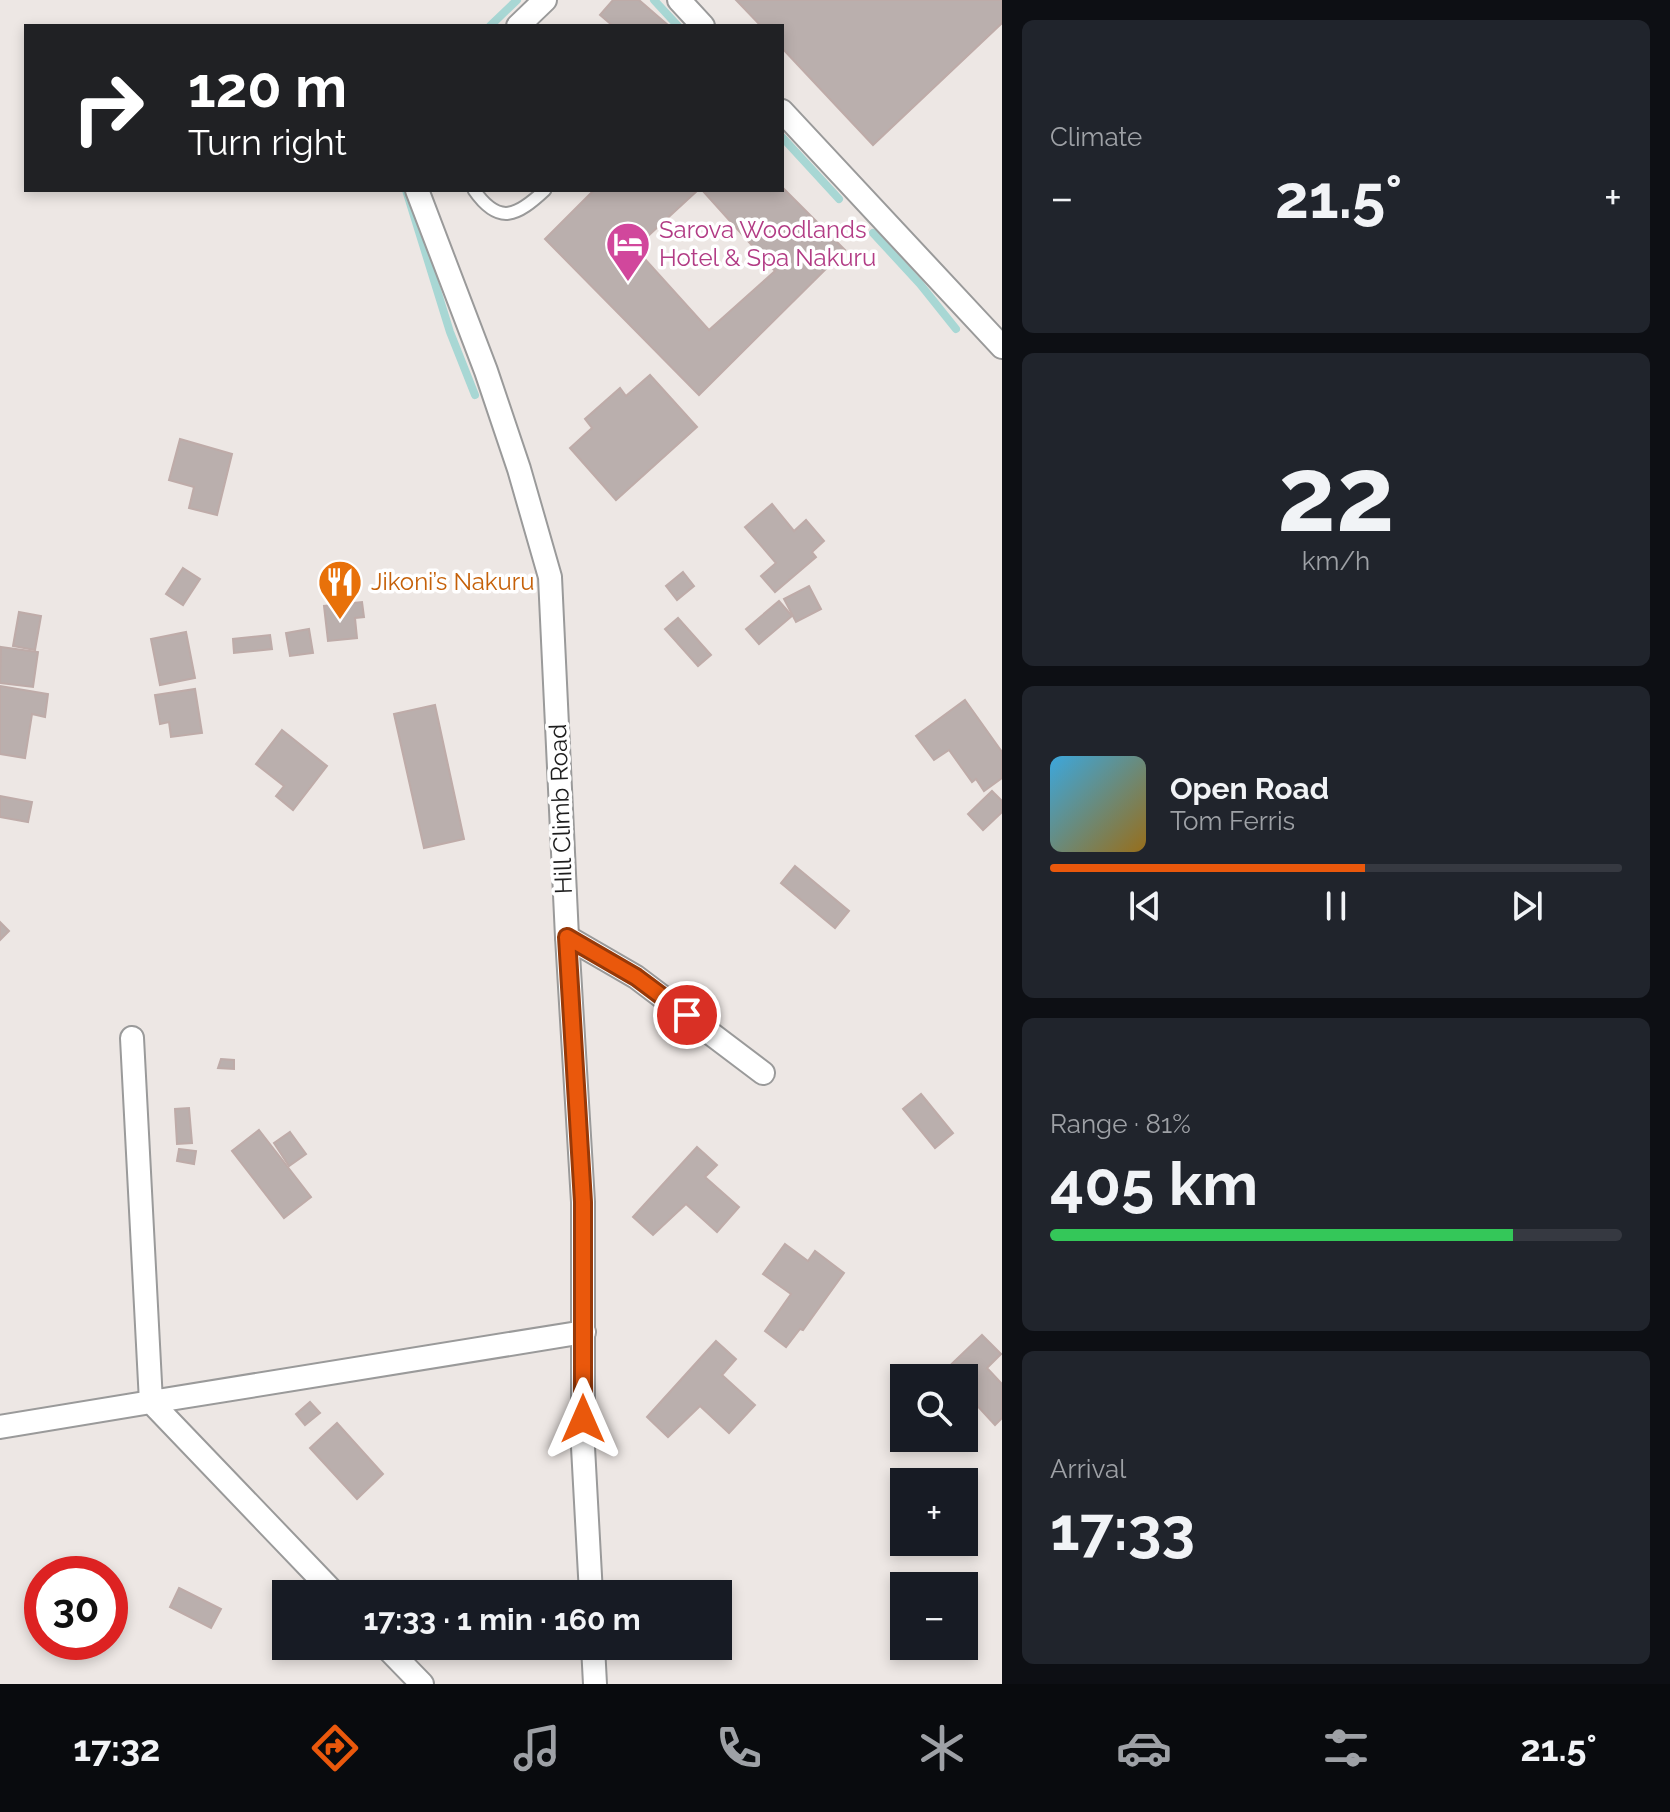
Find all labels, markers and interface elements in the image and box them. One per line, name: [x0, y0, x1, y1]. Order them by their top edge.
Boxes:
text: 120 m: [188, 54, 347, 120]
icon: right: [56, 56, 160, 160]
text: Turn right: [188, 121, 347, 163]
text: Climate: [1050, 122, 1142, 152]
text: 21.5°: [1275, 162, 1402, 232]
text: −: [1050, 172, 1074, 223]
text: +: [1604, 172, 1622, 223]
place label: Sarova Woodlands Hotel & Spa Nakuru: [659, 215, 876, 272]
hotel icon: Sarova Woodlands Hotel & Spa Nakuru: [604, 220, 652, 283]
text: 22: [1277, 433, 1395, 555]
text: km/h: [1302, 546, 1370, 576]
restaurant icon: Jikoni’s Nakuru: [316, 558, 364, 621]
place label: Jikoni’s Nakuru: [371, 567, 535, 596]
street label: Hill Climb Road: [543, 723, 578, 895]
text: Open Road: [1170, 771, 1329, 806]
text: Tom Ferris: [1170, 806, 1295, 836]
icon: previous: [1123, 884, 1167, 928]
icon: pause: [1314, 884, 1358, 928]
icon: next: [1505, 884, 1549, 928]
pin: [653, 981, 721, 1049]
icon: arrive: [665, 993, 709, 1037]
text: Range · 81%: [1050, 1109, 1191, 1139]
text: 405 km: [1050, 1149, 1258, 1219]
map controls: [890, 1364, 978, 1660]
button: search: [890, 1364, 978, 1452]
position arrow: [541, 1377, 625, 1461]
text: Arrival: [1050, 1454, 1126, 1484]
button: +: [890, 1468, 978, 1556]
text: 17:33: [1050, 1494, 1195, 1564]
speed limit sign: 30: [24, 1556, 128, 1660]
button: −: [890, 1572, 978, 1660]
text: 17:33 · 1 min · 160 m: [363, 1602, 641, 1637]
icon: directions: [307, 1720, 363, 1776]
icon: music: [509, 1720, 565, 1776]
icon: phone: [711, 1720, 767, 1776]
icon: climate: [914, 1720, 970, 1776]
icon: car: [1116, 1720, 1172, 1776]
icon: filters: [1318, 1720, 1374, 1776]
text: 17:32: [73, 1727, 160, 1769]
text: 21.5°: [1520, 1727, 1597, 1769]

